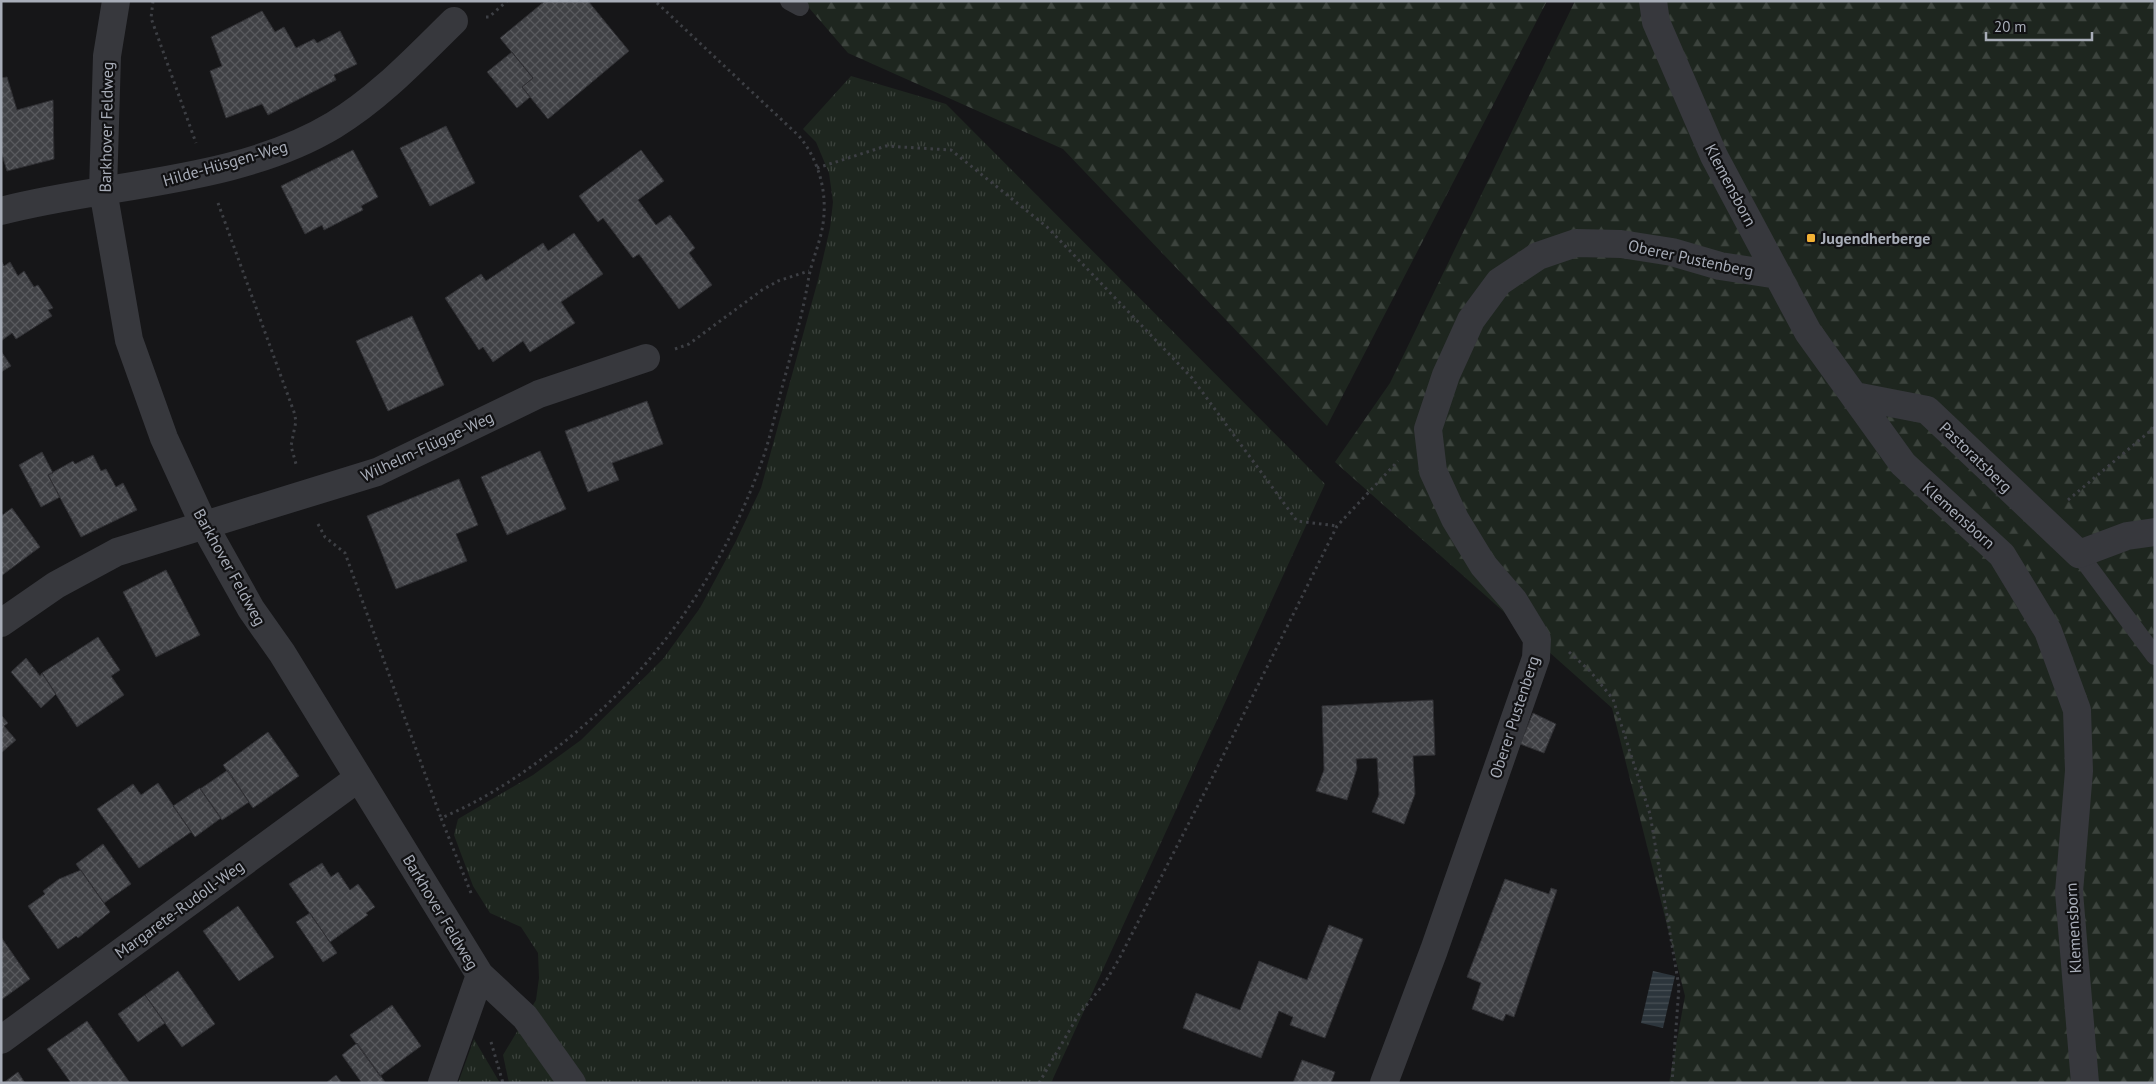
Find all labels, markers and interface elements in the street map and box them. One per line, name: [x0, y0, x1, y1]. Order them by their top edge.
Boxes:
scale bar: [1986, 10, 2092, 42]
text: 20 m: [1994, 17, 2027, 36]
street label: Barkhover Feldweg: [95, 61, 117, 193]
street label: Hilde-Hüsgen-Weg: [160, 136, 290, 190]
street label: Klemensborn: [1701, 140, 1761, 230]
place label: Jugendherberge: [1820, 228, 1931, 248]
marker: Jugendherberge: [1805, 232, 1817, 244]
street label: Oberer Pustenberg: [1626, 235, 1756, 281]
street label: Wilhelm-Flügge-Weg: [357, 406, 497, 486]
street label: Pastoratsberg: [1936, 417, 2016, 497]
street label: Klemensborn: [1919, 477, 1999, 553]
street label: Barkhover Feldweg: [190, 505, 270, 629]
street label: Oberer Pustenberg: [1485, 653, 1543, 781]
street label: Barkhover Feldweg: [399, 851, 483, 973]
street label: Margarete-Rudoll-Weg: [111, 855, 247, 963]
street label: Klemensborn: [2061, 882, 2085, 974]

